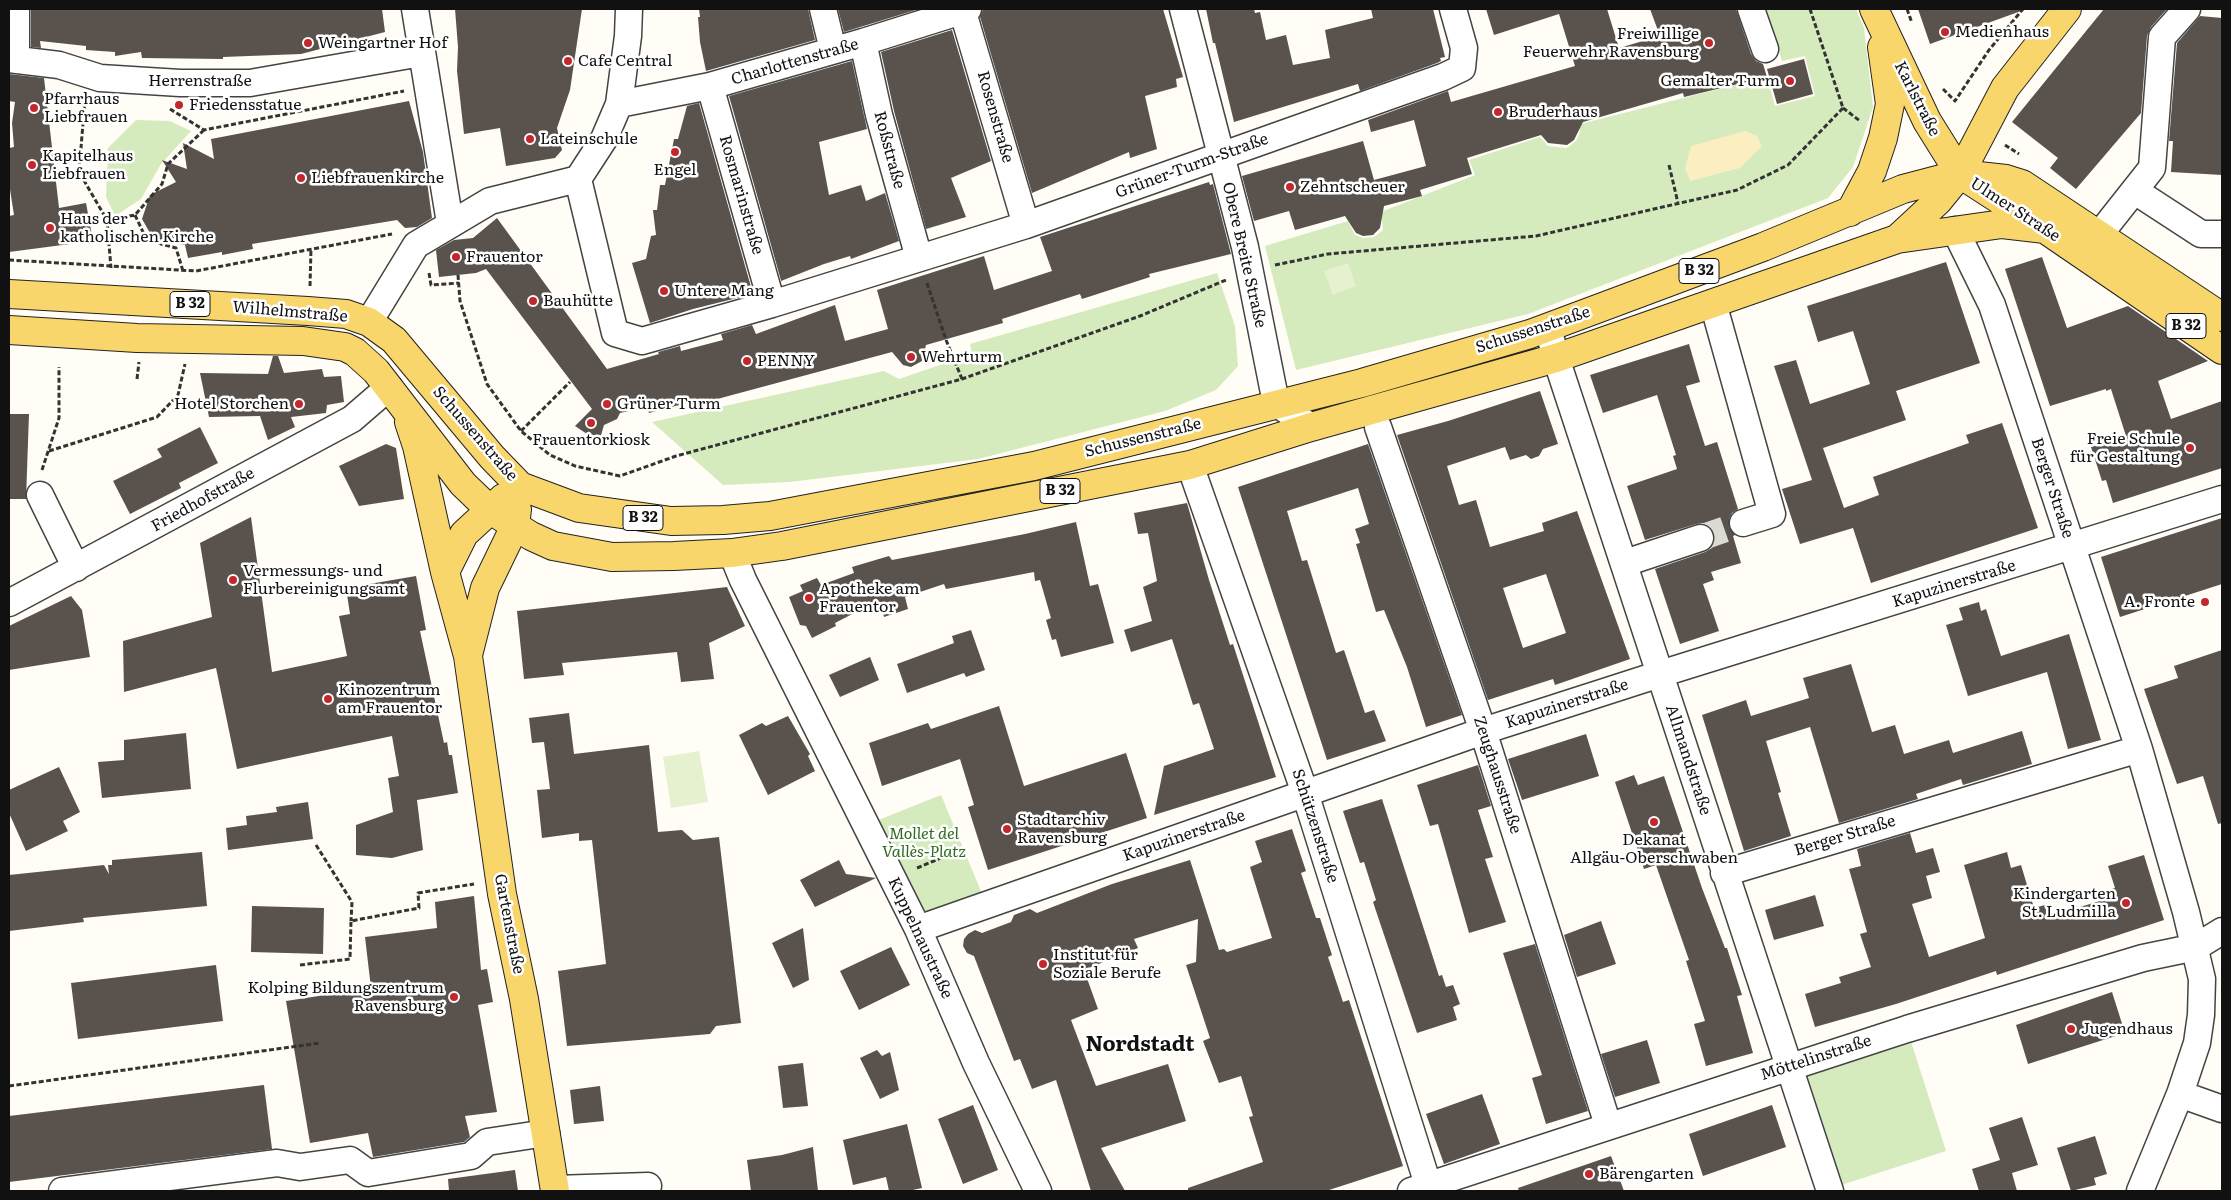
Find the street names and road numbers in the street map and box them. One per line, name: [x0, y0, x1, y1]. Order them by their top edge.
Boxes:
street label: Charlottenstraße: [729, 35, 861, 89]
street label: Karlstraße: [1890, 58, 1944, 140]
street label: Rosenstraße: [973, 69, 1017, 165]
street label: Herrenstraße: [148, 71, 252, 91]
street label: Roßstraße: [869, 109, 909, 191]
street label: Grüner-Turm-Straße: [1113, 129, 1271, 203]
street label: Rosmarinstraße: [715, 133, 767, 257]
street label: Ulmer Straße: [1966, 174, 2064, 246]
street label: Obere Breite Straße: [1218, 180, 1270, 330]
road number: B 32: [1679, 258, 1719, 284]
road number: B 32: [170, 292, 210, 316]
street label: Wilhelmstraße: [232, 297, 348, 327]
street label: Schussenstraße: [1473, 302, 1593, 358]
road number: B 32: [2166, 314, 2206, 338]
street label: Schussenstraße: [429, 383, 521, 485]
street label: Schussenstraße: [1083, 414, 1203, 462]
street label: Berger Straße: [2027, 435, 2077, 541]
street label: Friedhofstraße: [148, 464, 258, 536]
road number: B 32: [1040, 478, 1080, 504]
road number: B 32: [623, 506, 663, 530]
street label: Kapuzinerstraße: [1890, 556, 2018, 612]
street label: Kapuzinerstraße: [1503, 675, 1631, 733]
street label: Allmandstraße: [1661, 702, 1715, 818]
street label: Zeughausstraße: [1469, 714, 1525, 836]
street label: Schützenstraße: [1288, 767, 1342, 885]
street label: Kapuzinerstraße: [1120, 806, 1248, 866]
street label: Berger Straße: [1792, 812, 1898, 860]
street label: Gartenstraße: [490, 872, 528, 976]
street label: Kuppelnaustraße: [883, 874, 957, 1002]
street label: Möttelinstraße: [1758, 1031, 1874, 1085]

